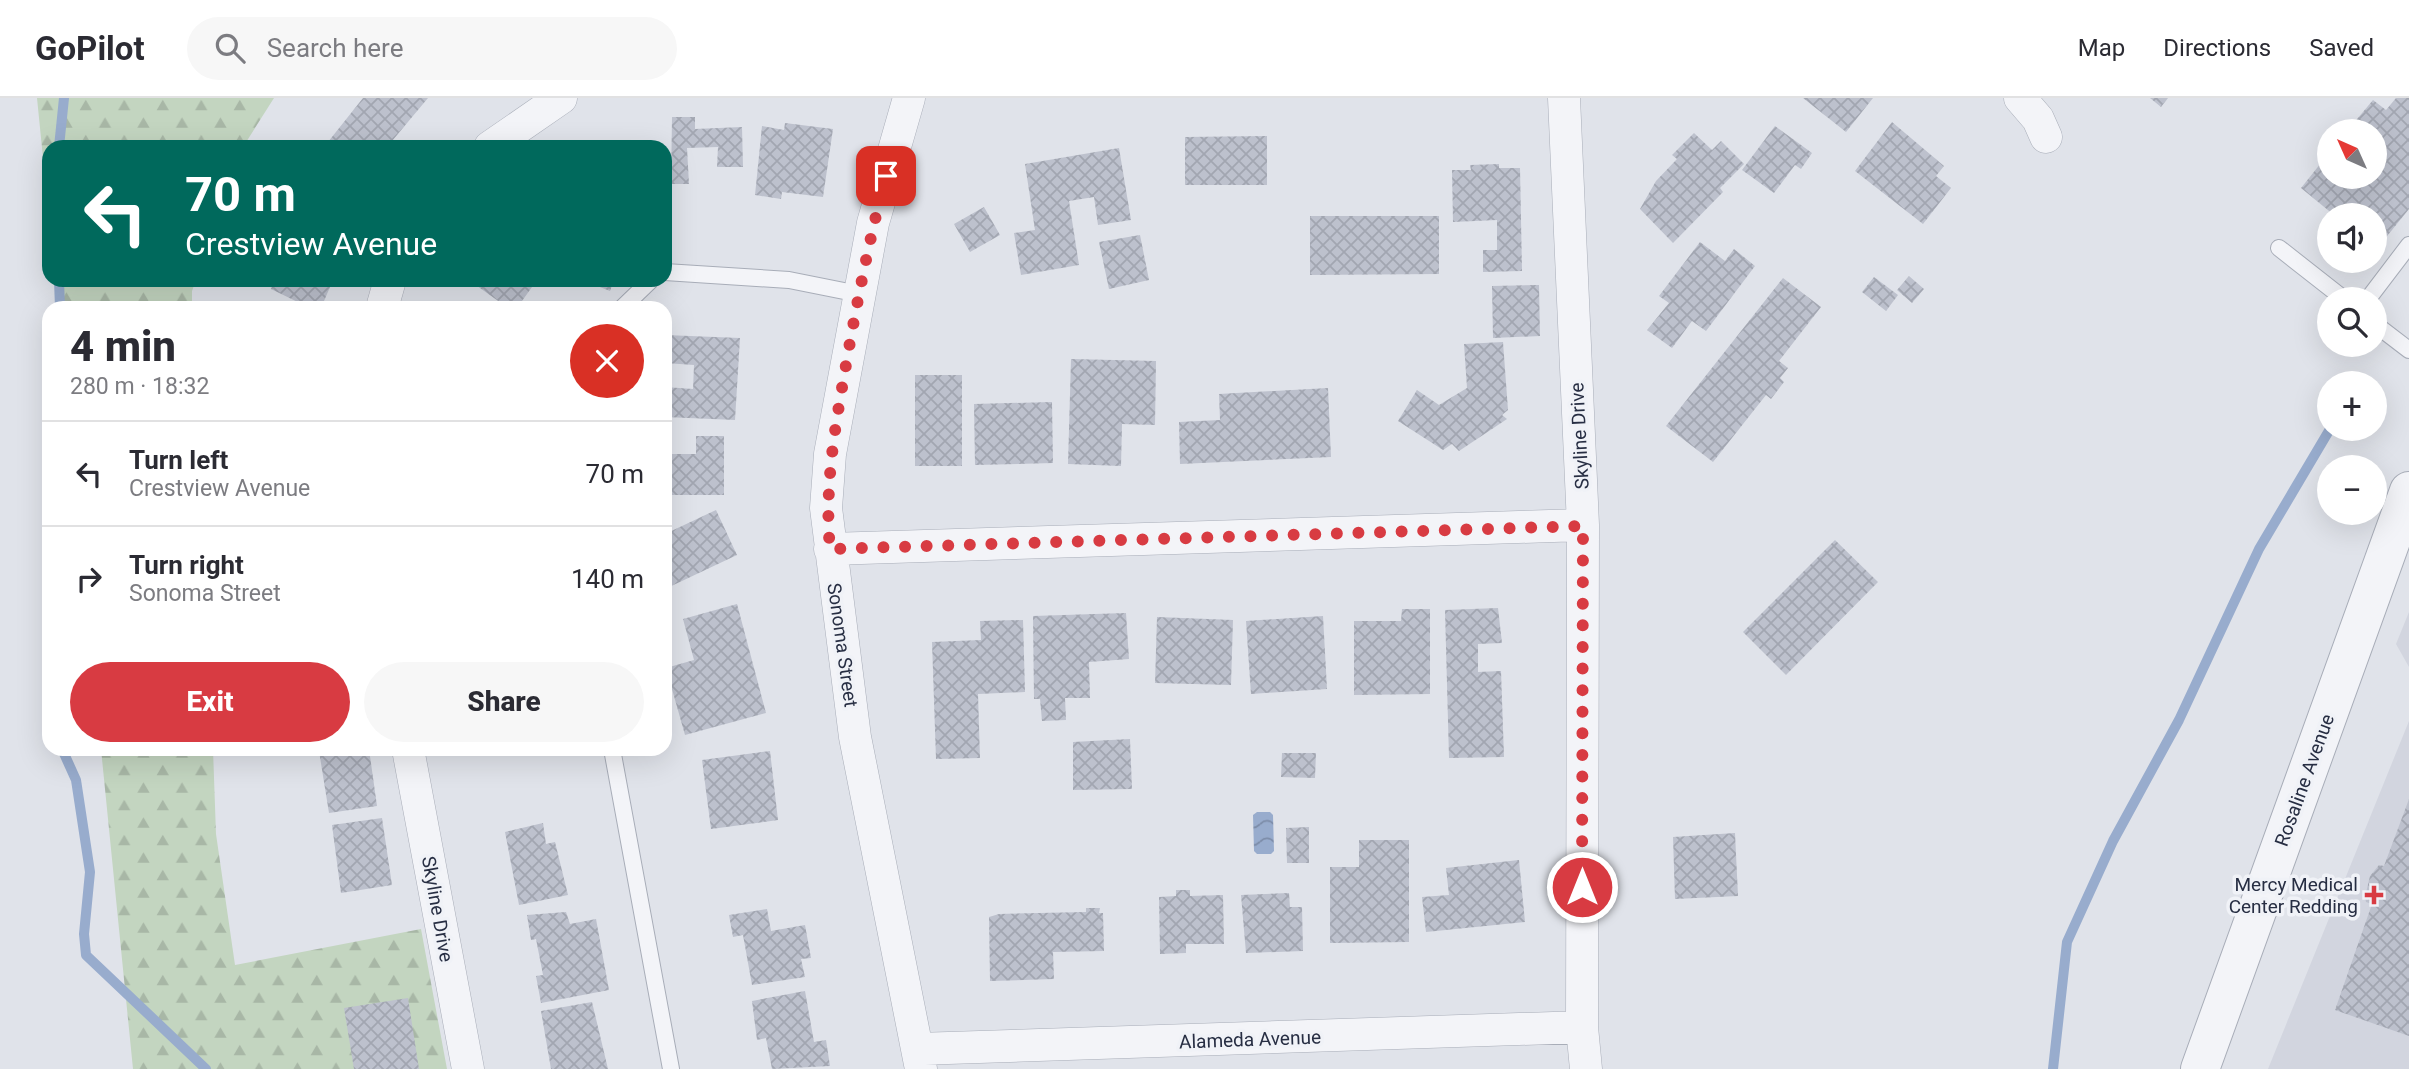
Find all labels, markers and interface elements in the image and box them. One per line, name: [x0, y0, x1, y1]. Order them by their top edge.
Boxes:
search box: [187, 17, 677, 80]
text: GoPilot: [35, 29, 145, 68]
icon: search: [211, 29, 249, 67]
text: Search here: [267, 33, 403, 63]
text: Map: [2078, 34, 2125, 62]
text: Directions: [2163, 34, 2271, 62]
text: Saved: [2309, 34, 2374, 62]
north arrow: [2317, 119, 2387, 189]
map controls: [2317, 119, 2387, 525]
pin: [856, 146, 916, 206]
icon: arrive: [867, 157, 905, 195]
text: 70 m: [185, 166, 296, 223]
icon: left: [70, 168, 161, 259]
button: sound: [2317, 203, 2387, 273]
text: Crestview Avenue: [185, 225, 437, 263]
button: search: [2317, 287, 2387, 357]
text: 4 min: [70, 322, 176, 371]
button: close: [570, 324, 644, 398]
button: +: [2317, 371, 2387, 441]
text: 280 m · 18:32: [70, 373, 209, 400]
street label: Skyline Drive: [1565, 382, 1594, 490]
text: Turn left: [129, 445, 228, 475]
icon: left: [70, 455, 108, 493]
button: −: [2317, 455, 2387, 525]
text: 70 m: [586, 459, 644, 489]
text: Crestview Avenue: [129, 475, 310, 502]
text: Turn right: [129, 550, 244, 580]
icon: right: [70, 560, 108, 598]
text: 140 m: [571, 564, 644, 594]
text: Sonoma Street: [129, 580, 281, 607]
street label: Sonoma Street: [822, 581, 863, 709]
button: Exit: [70, 662, 350, 742]
button: Share: [364, 662, 644, 742]
street label: Rosaline Avenue: [2270, 711, 2339, 850]
position arrow: [1545, 850, 1619, 924]
street label: Skyline Drive: [417, 854, 458, 964]
place label: Mercy Medical Center Redding: [2229, 873, 2358, 918]
marker: Mercy Medical Center Redding: [2364, 885, 2384, 905]
street label: Alameda Avenue: [1179, 1026, 1321, 1053]

